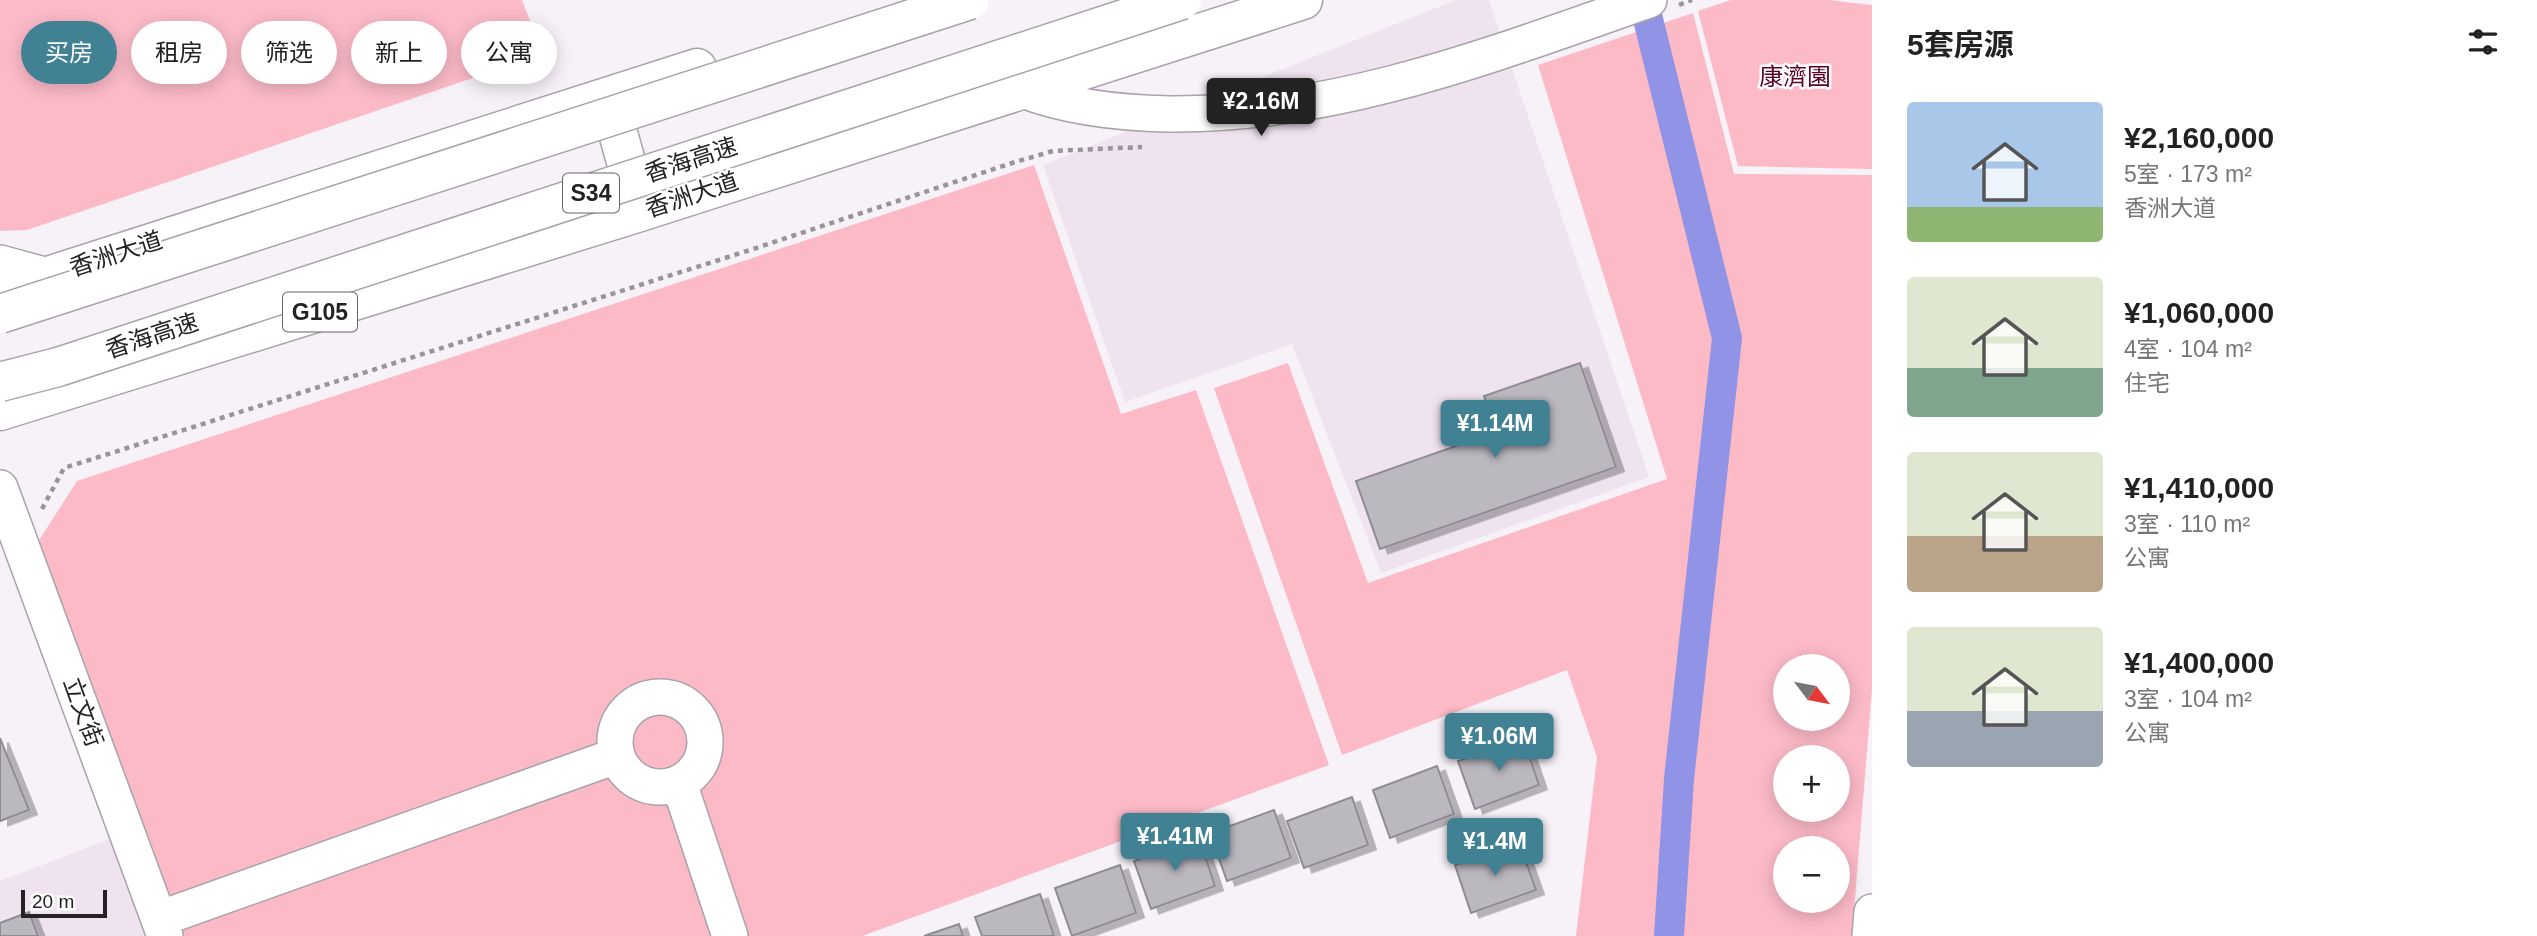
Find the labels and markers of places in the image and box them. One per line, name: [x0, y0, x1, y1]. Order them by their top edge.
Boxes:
pin: ¥2.16M: [1204, 78, 1318, 138]
pin: ¥1.14M: [1438, 400, 1552, 460]
pin: ¥1.06M: [1442, 714, 1556, 773]
pin: ¥1.41M: [1118, 814, 1232, 873]
pin: ¥1.4M: [1446, 818, 1544, 878]

